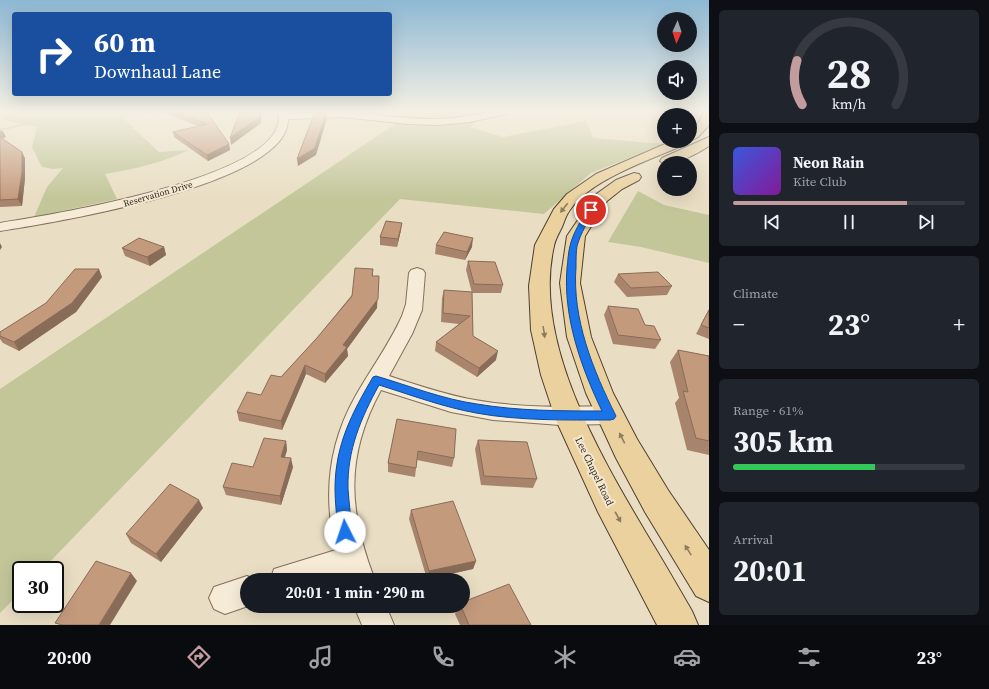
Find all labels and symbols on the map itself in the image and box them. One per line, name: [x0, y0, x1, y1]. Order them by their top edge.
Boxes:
north arrow: [657, 12, 697, 52]
street label: Reservation Drive: [122, 178, 194, 210]
pin: [574, 193, 608, 227]
one-way arrow: [560, 202, 568, 213]
one-way arrow: [541, 326, 547, 338]
one-way arrow: [619, 433, 625, 444]
street label: Lee Chapel Road: [572, 435, 617, 508]
position arrow: [324, 511, 366, 553]
one-way arrow: [615, 511, 622, 523]
one-way arrow: [685, 544, 692, 556]
speed limit sign: 30: [12, 561, 64, 613]

